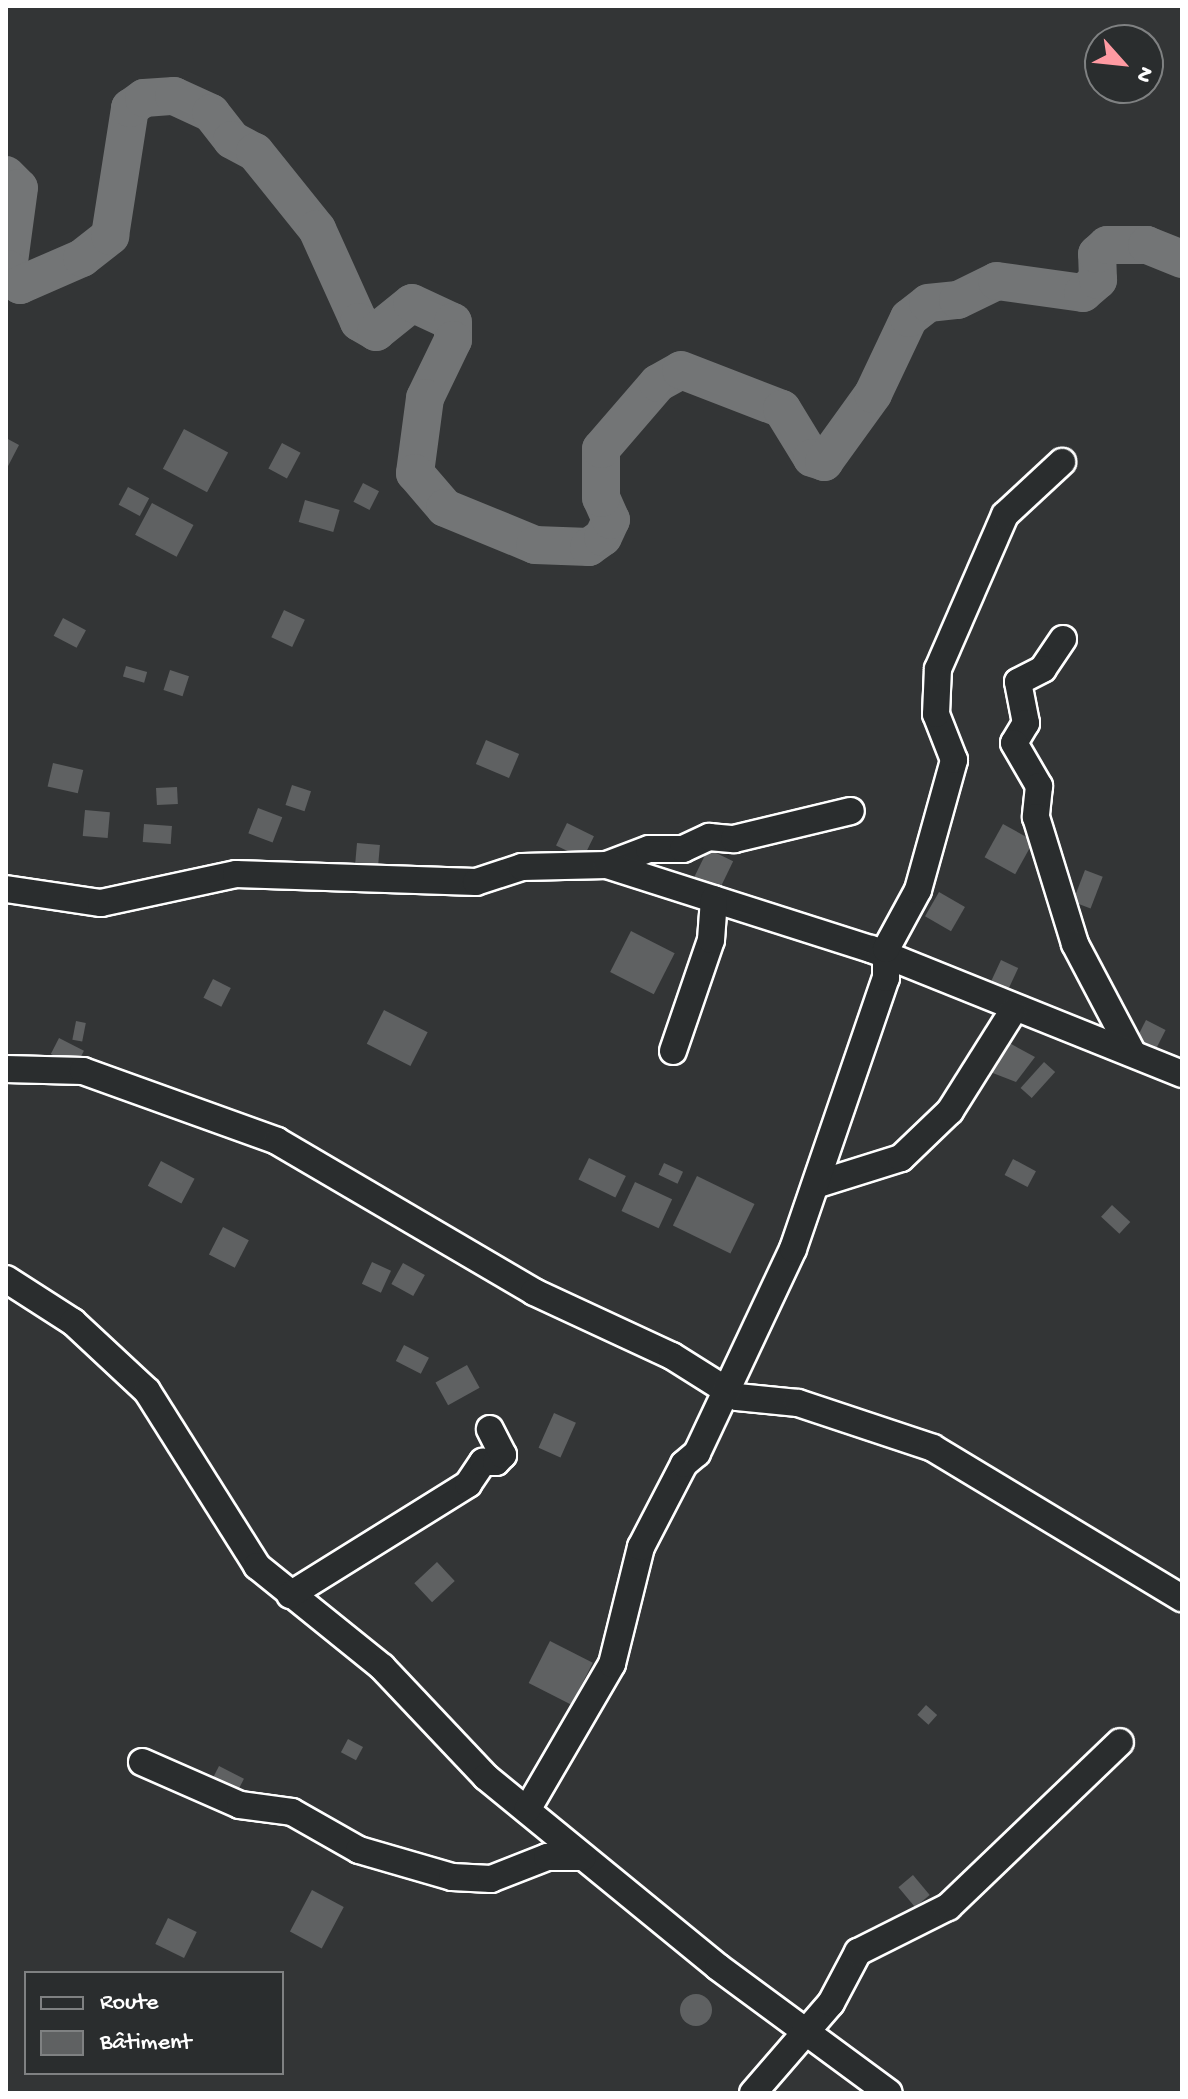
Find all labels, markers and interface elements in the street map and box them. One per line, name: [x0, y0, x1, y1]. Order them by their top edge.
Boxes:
north arrow: [1084, 24, 1164, 104]
text: N: [1129, 62, 1158, 86]
legend: [24, 1971, 284, 2075]
text: Route: [100, 1989, 158, 2018]
text: Bâtiment: [100, 2029, 191, 2058]

